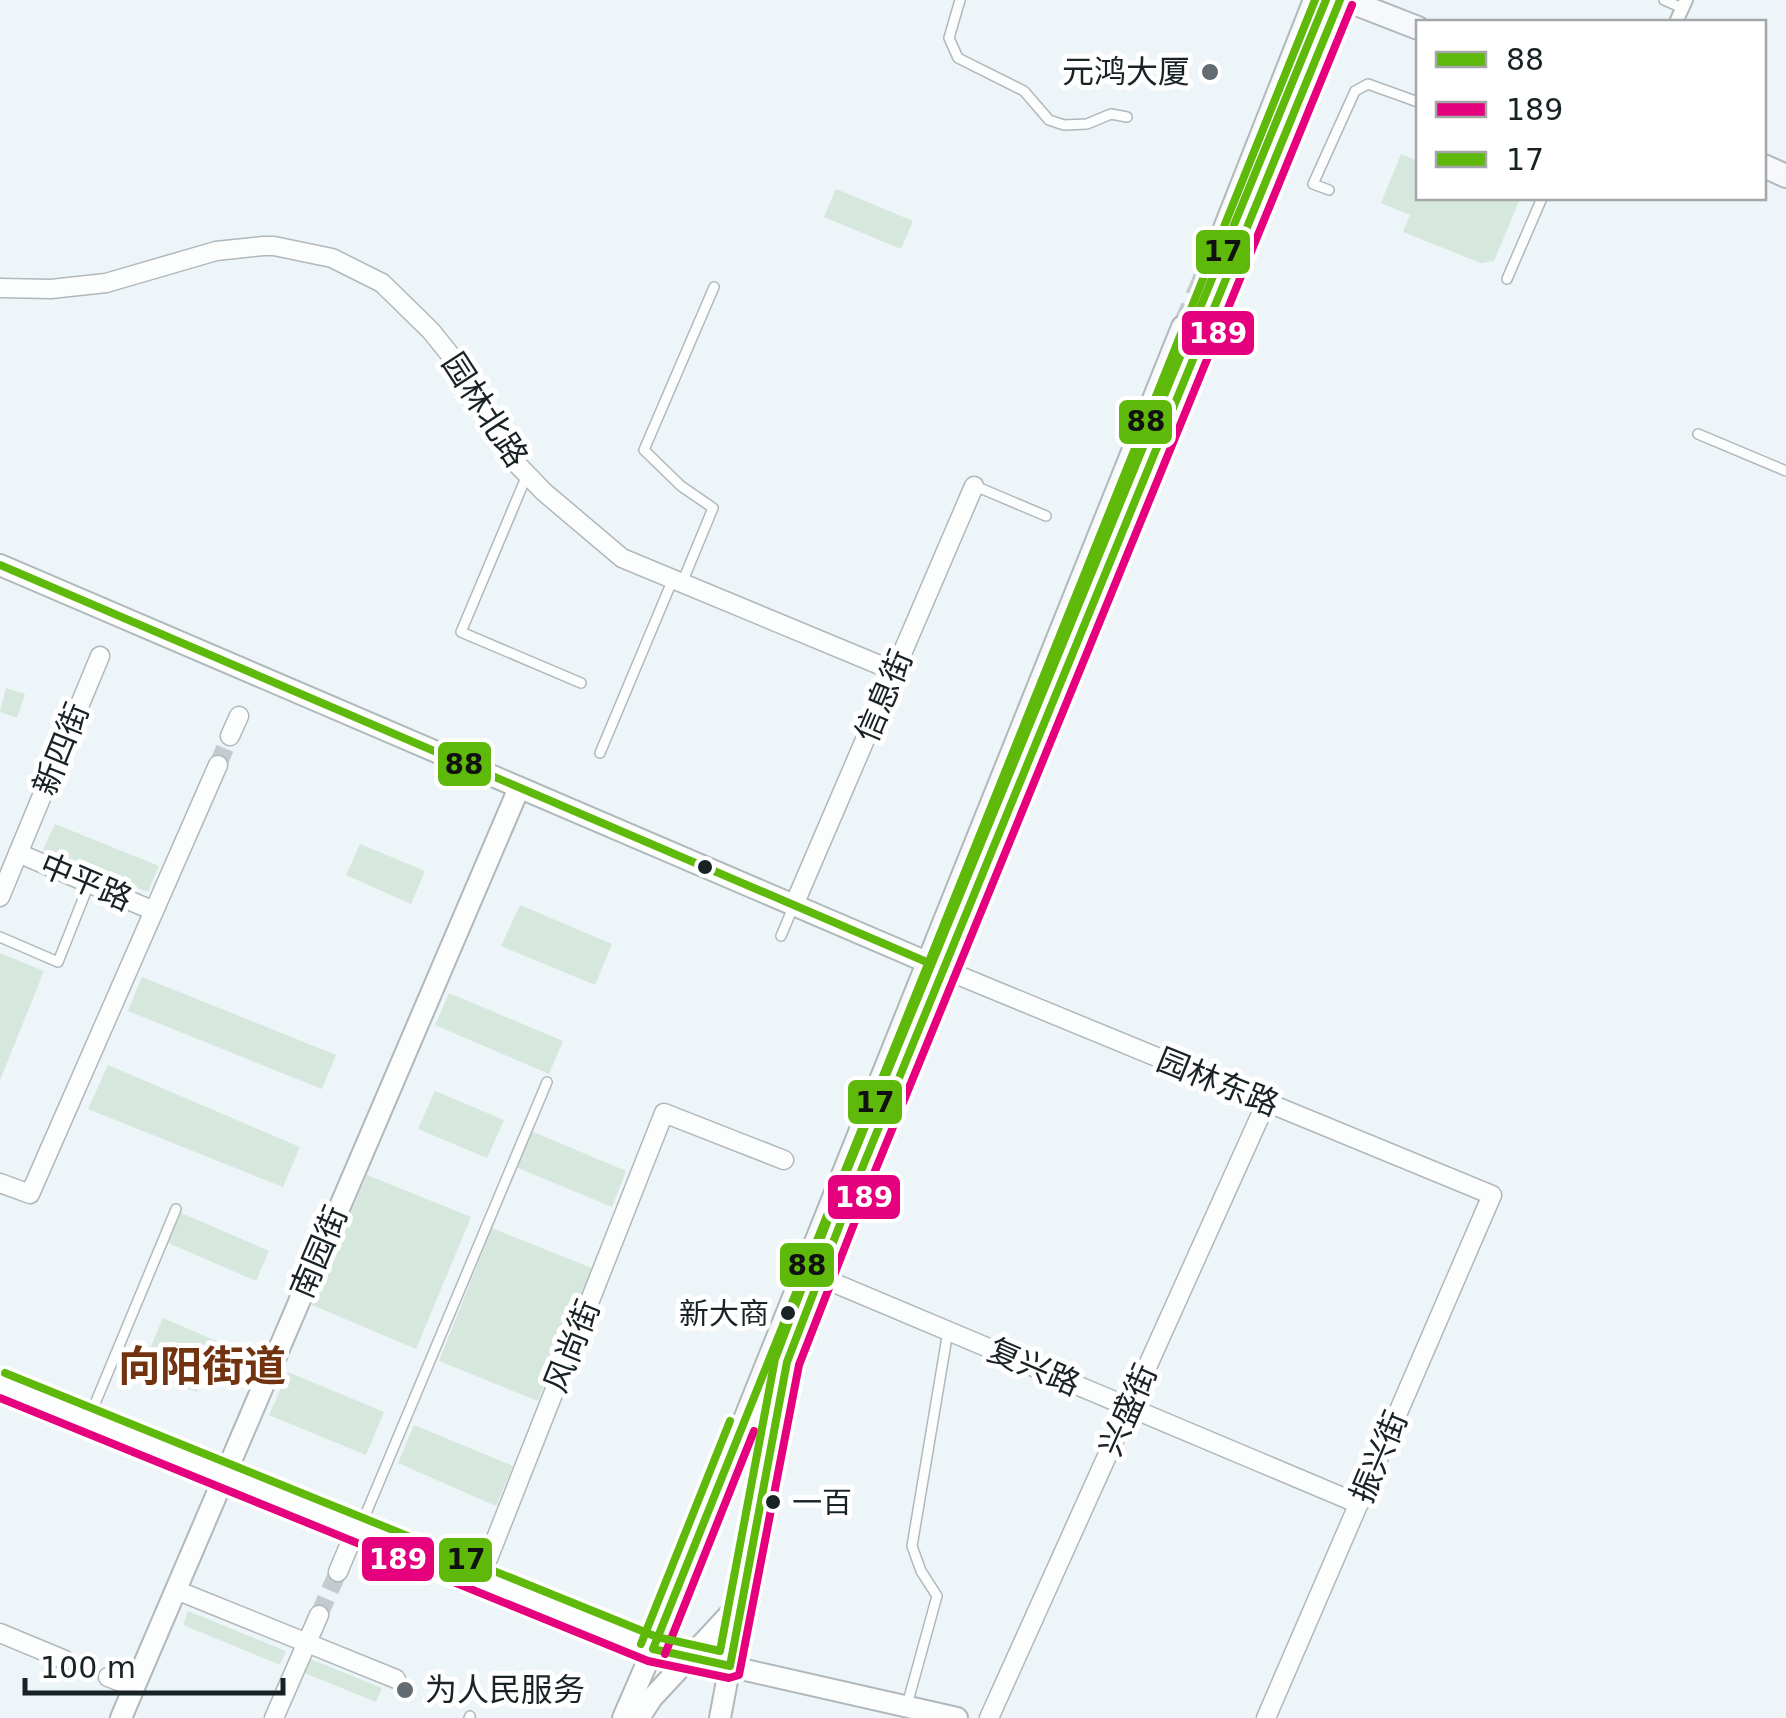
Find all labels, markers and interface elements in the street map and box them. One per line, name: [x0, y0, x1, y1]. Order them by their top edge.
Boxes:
legend: [1416, 20, 1766, 200]
text: 88: [1506, 42, 1544, 77]
place label: 元鸿大厦: [1062, 53, 1190, 91]
marker: 元鸿大厦: [1199, 61, 1221, 83]
text: 189: [1506, 92, 1563, 127]
text: 17: [1506, 142, 1544, 177]
line badge: 17: [1194, 228, 1252, 276]
text: 17: [1204, 235, 1242, 268]
line badge: 189: [1180, 309, 1256, 357]
text: 189: [1189, 317, 1247, 350]
street label: 园林北路: [434, 346, 536, 474]
line badge: 88: [1117, 398, 1174, 446]
text: 88: [1127, 405, 1165, 438]
street label: 信息街: [848, 644, 920, 748]
street label: 新四街: [25, 697, 97, 801]
line badge: 88: [436, 740, 493, 788]
text: 88: [445, 748, 483, 781]
street label: 中平路: [34, 846, 138, 918]
unlabelled marker: [695, 857, 715, 877]
street label: 园林东路: [1152, 1040, 1284, 1124]
line badge: 17: [846, 1078, 904, 1126]
text: 17: [856, 1086, 894, 1119]
line badge: 189: [826, 1173, 902, 1221]
text: 189: [835, 1181, 893, 1214]
street label: 南园街: [283, 1200, 355, 1304]
line badge: 88: [778, 1241, 836, 1289]
text: 88: [788, 1249, 826, 1282]
street label: 风尚街: [536, 1294, 608, 1398]
place label: 新大商: [679, 1296, 769, 1331]
marker: 新大商: [778, 1303, 798, 1323]
street label: 复兴路: [982, 1331, 1086, 1403]
district label: 向阳街道: [118, 1342, 286, 1391]
street label: 兴盛街: [1091, 1358, 1165, 1462]
street label: 振兴街: [1343, 1405, 1415, 1509]
place label: 一百: [792, 1485, 852, 1520]
marker: 一百: [763, 1492, 783, 1512]
line badge: 189: [360, 1535, 436, 1583]
line badge: 17: [437, 1536, 494, 1584]
text: 189: [369, 1543, 427, 1576]
text: 17: [447, 1543, 485, 1576]
scale bar: [25, 1633, 282, 1695]
text: 100 m: [40, 1650, 136, 1685]
place label: 为人民服务: [425, 1671, 585, 1709]
marker: 为人民服务: [394, 1679, 416, 1701]

